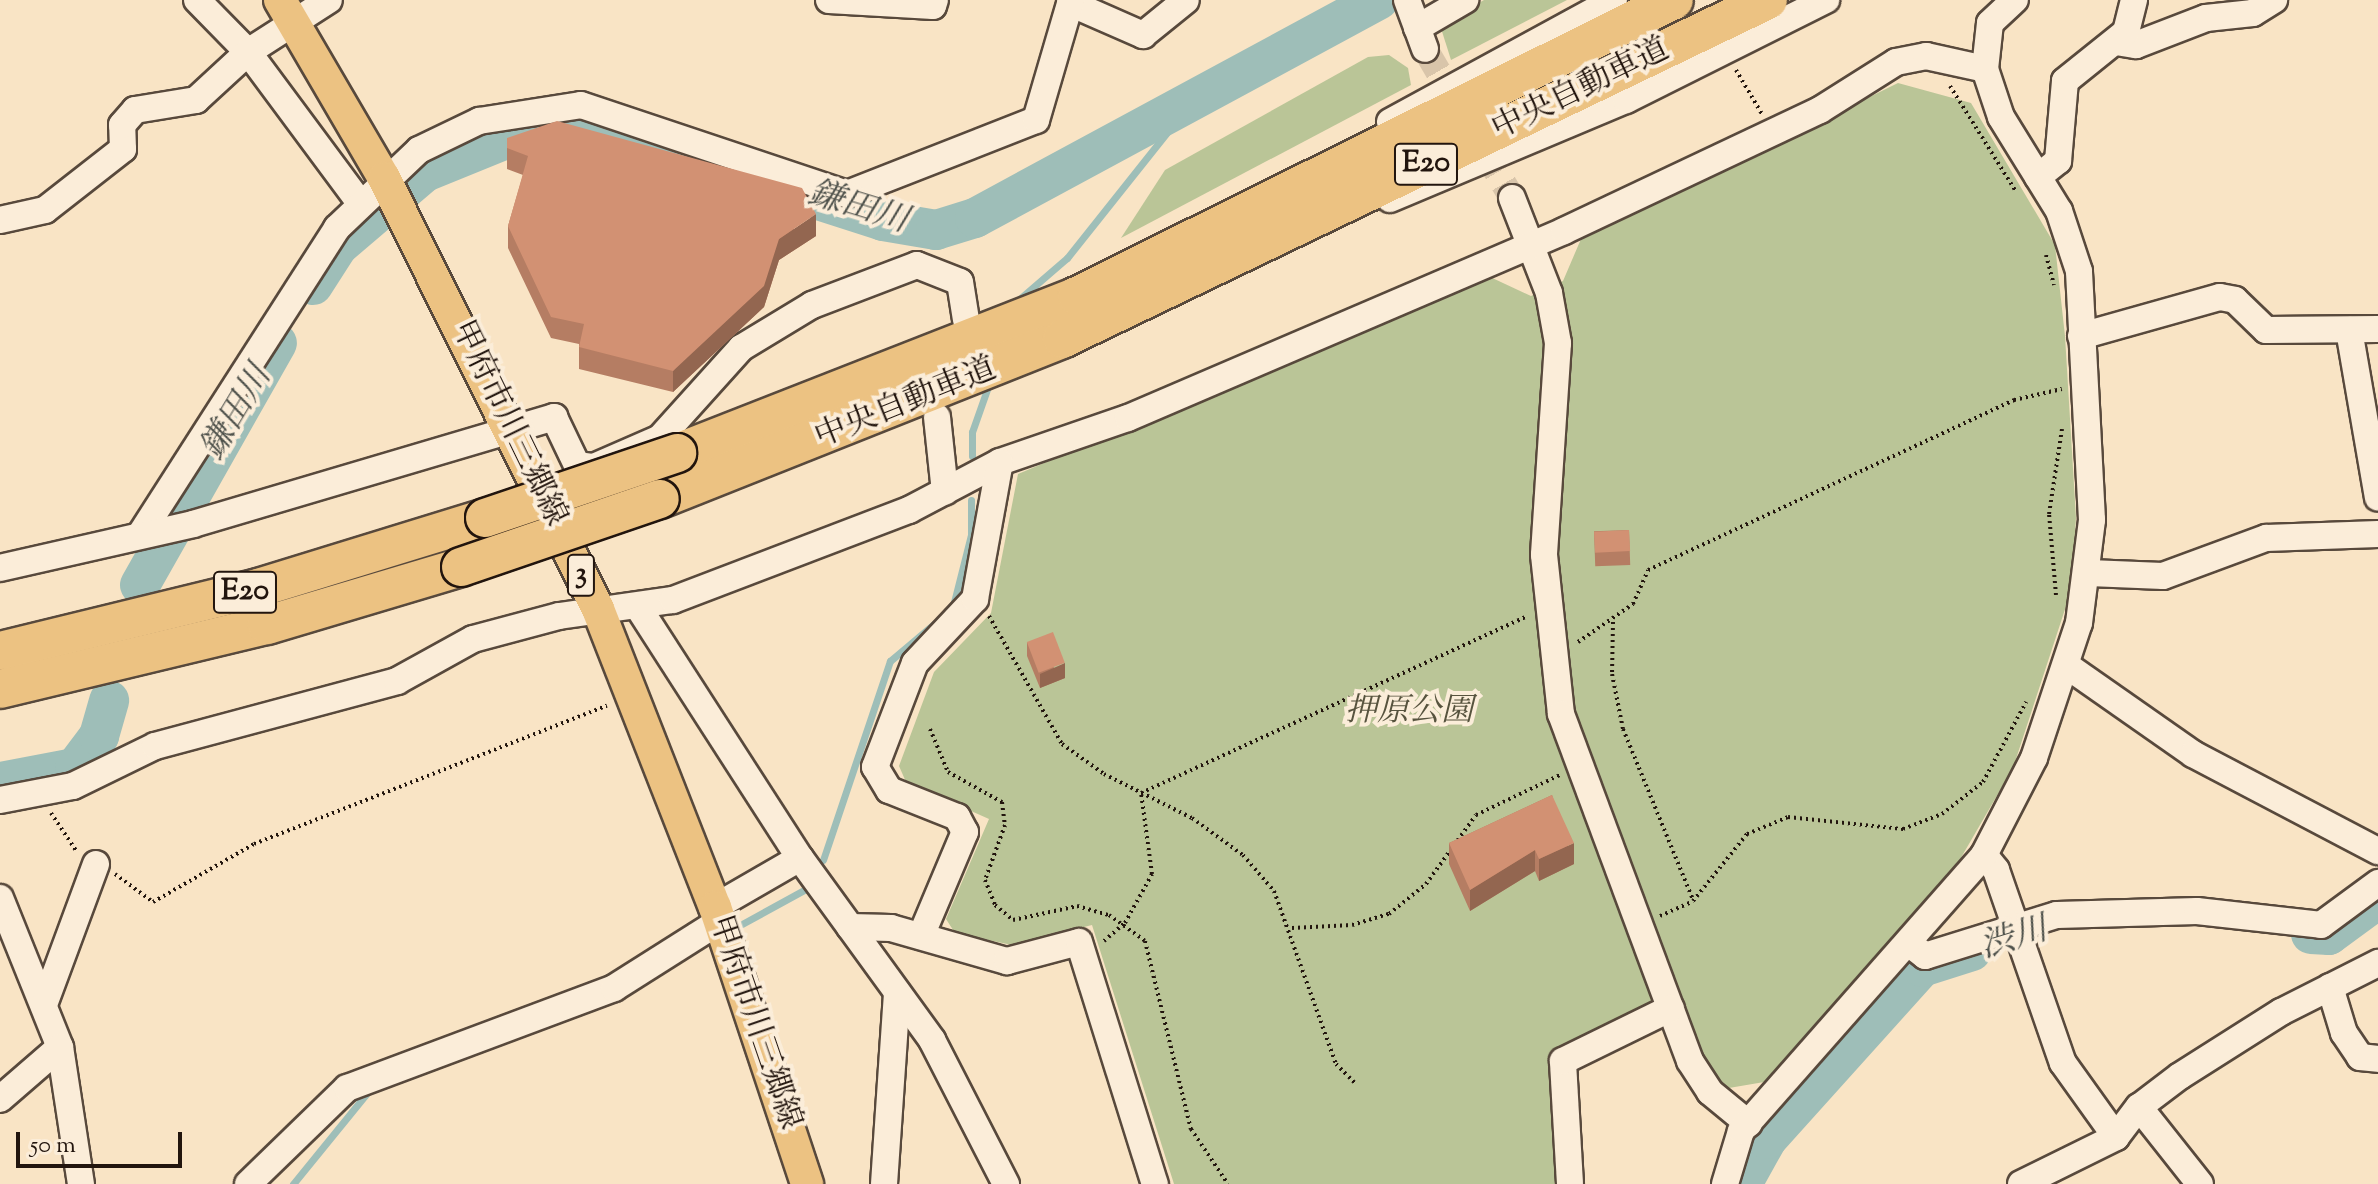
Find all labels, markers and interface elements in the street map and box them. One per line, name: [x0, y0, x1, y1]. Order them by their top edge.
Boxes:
street label: 中央自動車道: [1486, 31, 1676, 149]
road number: E20: [1392, 138, 1460, 190]
water label: 鎌田川: [803, 174, 913, 242]
street label: 甲府市川三郷線: [442, 315, 574, 533]
street label: 中央自動車道: [810, 350, 1002, 458]
water label: 鎌田川: [193, 359, 281, 467]
road number: 3: [565, 549, 597, 601]
road number: E20: [211, 566, 279, 618]
park label: 押原公園: [1345, 693, 1473, 731]
water label: 渋川: [1976, 910, 2052, 968]
street label: 甲府市川三郷線: [699, 911, 809, 1135]
scale bar: [20, 1116, 186, 1166]
text: 50 m: [30, 1129, 76, 1163]

